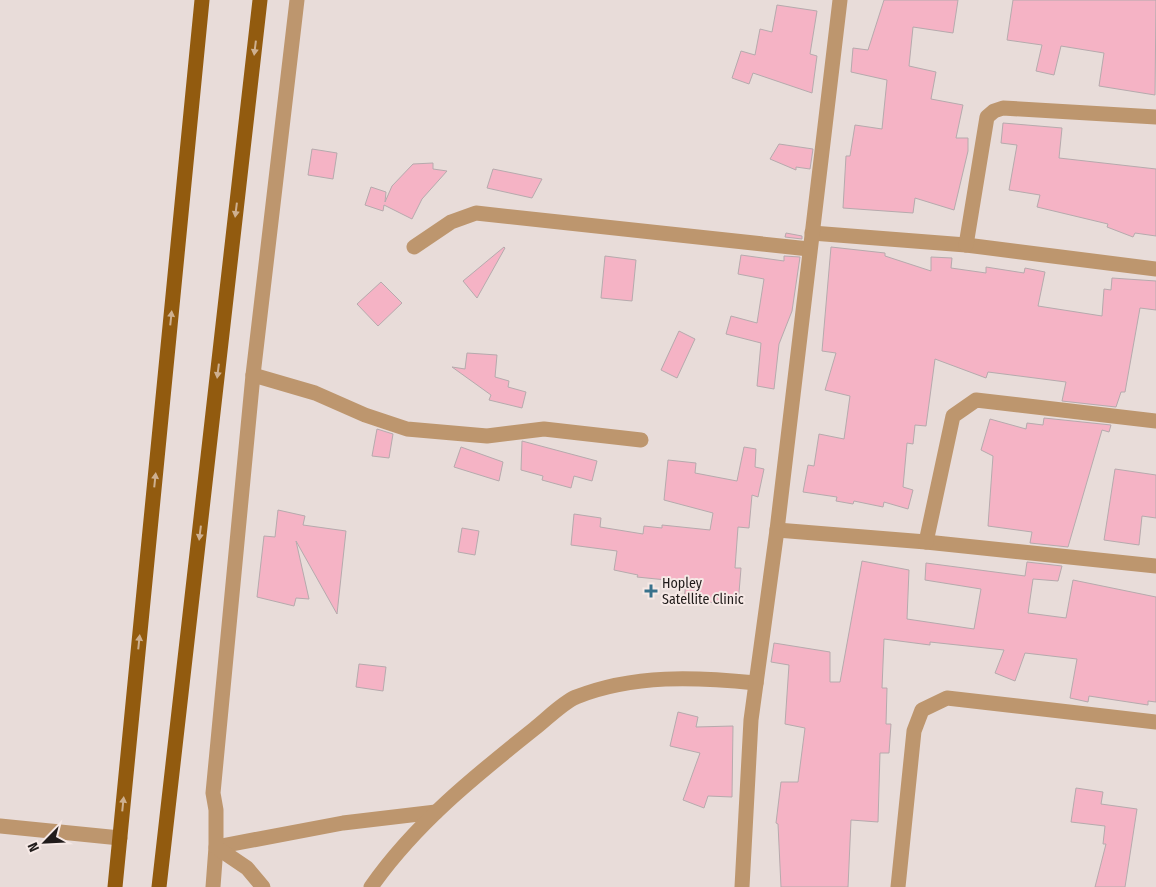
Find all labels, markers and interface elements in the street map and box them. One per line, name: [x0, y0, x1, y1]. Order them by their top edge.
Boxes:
one-way arrow: [251, 41, 259, 57]
one-way arrow: [232, 202, 240, 218]
one-way arrow: [167, 310, 175, 326]
one-way arrow: [214, 364, 222, 380]
one-way arrow: [151, 472, 159, 488]
one-way arrow: [196, 525, 204, 541]
place label: Hopley Satellite Clinic: [662, 575, 744, 608]
marker: Hopley Satellite Clinic: [644, 584, 658, 598]
one-way arrow: [135, 634, 143, 650]
one-way arrow: [119, 795, 127, 811]
north arrow: [20, 817, 70, 867]
text: N: [24, 840, 43, 854]

